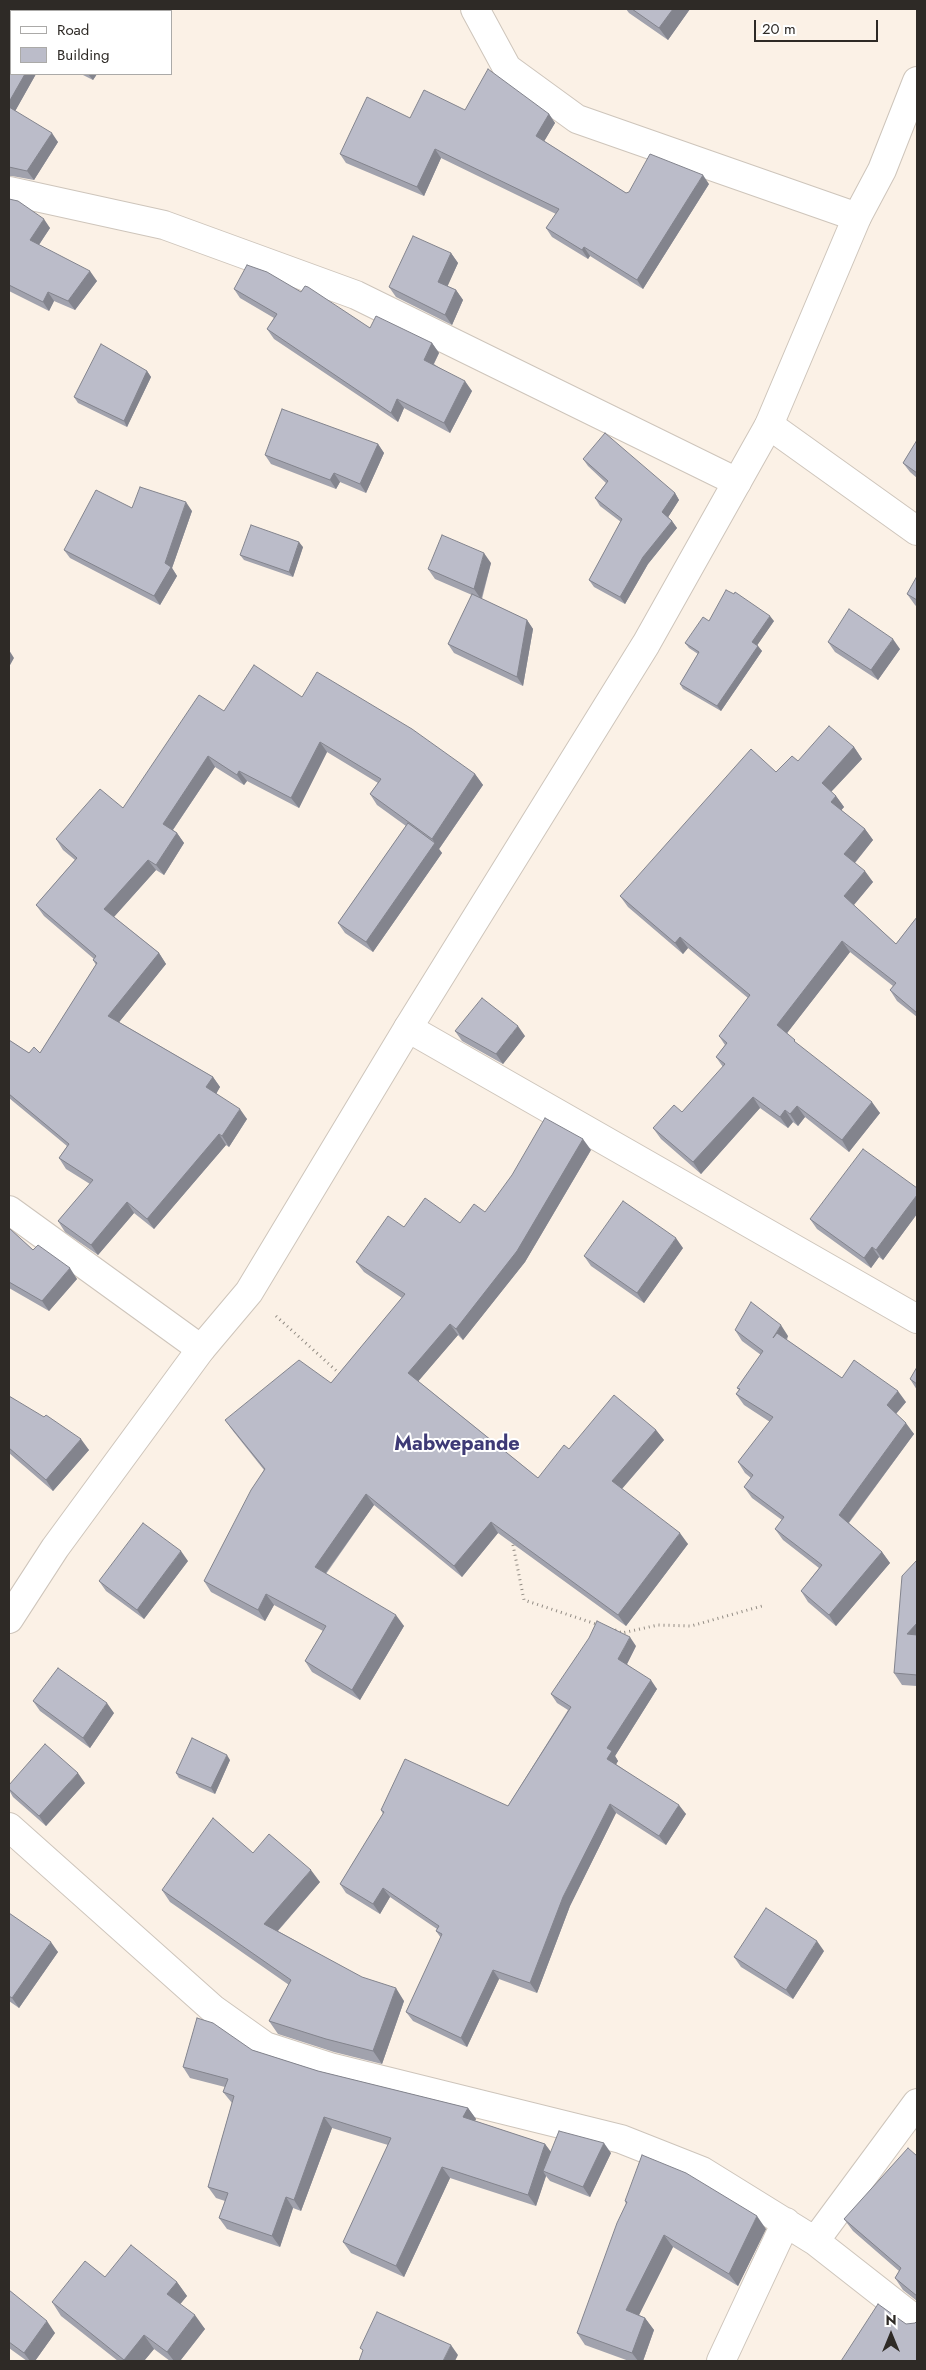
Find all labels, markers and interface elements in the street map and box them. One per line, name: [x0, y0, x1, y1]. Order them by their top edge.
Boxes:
legend: [10, 10, 172, 75]
scale bar: [756, 10, 880, 42]
text: 20 m: [762, 18, 796, 40]
text: Road: [57, 19, 89, 41]
text: Building: [57, 44, 109, 66]
district label: Mabwepande: [394, 1433, 520, 1457]
north arrow: [866, 2310, 916, 2360]
text: N: [885, 2310, 897, 2330]

